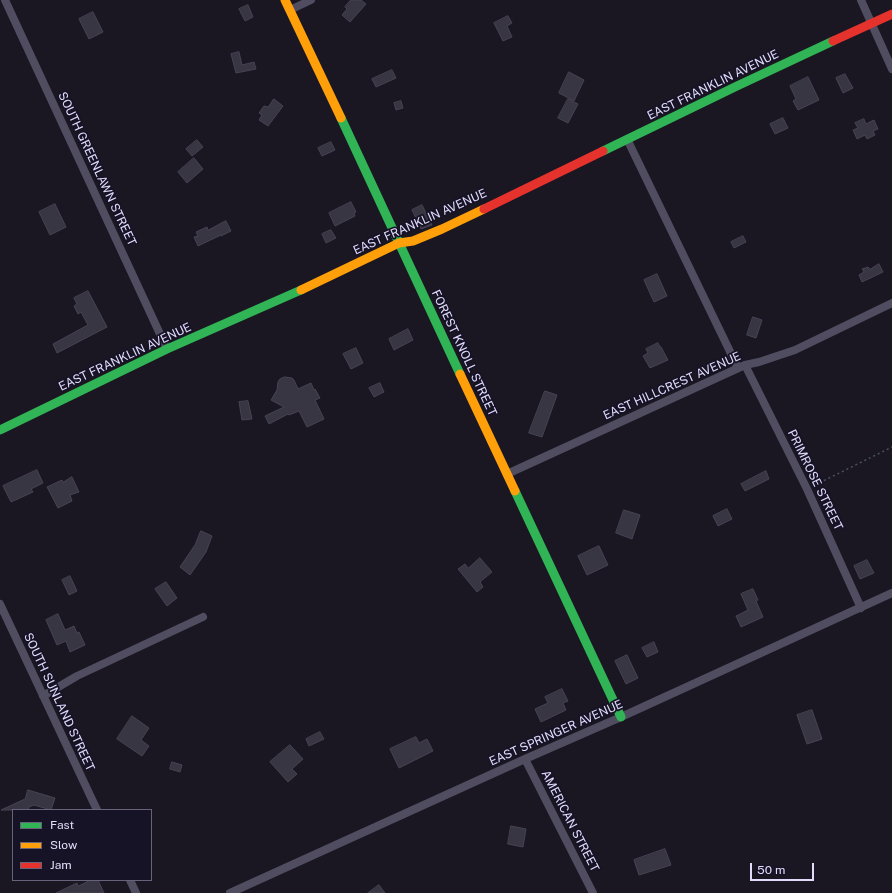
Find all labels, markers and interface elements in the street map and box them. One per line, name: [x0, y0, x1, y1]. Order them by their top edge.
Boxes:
street label: EAST FRANKLIN AVENUE: [645, 47, 781, 123]
street label: SOUTH GREENLAWN STREET: [55, 90, 139, 248]
street label: EAST FRANKLIN AVENUE: [351, 186, 489, 258]
street label: FOREST KNOLL STREET: [428, 288, 500, 418]
street label: EAST FRANKLIN AVENUE: [56, 320, 194, 394]
street label: EAST HILLCREST AVENUE: [601, 349, 743, 423]
street label: PRIMROSE STREET: [784, 427, 846, 533]
street label: SOUTH SUNLAND STREET: [21, 631, 97, 773]
street label: EAST SPRINGER AVENUE: [487, 697, 625, 769]
street label: AMERICAN STREET: [538, 768, 602, 874]
legend: [12, 809, 152, 881]
text: Fast: [50, 818, 74, 832]
text: Slow: [50, 838, 77, 852]
scale bar: [752, 855, 816, 881]
text: Jam: [50, 858, 72, 872]
text: 50 m: [757, 863, 785, 877]

